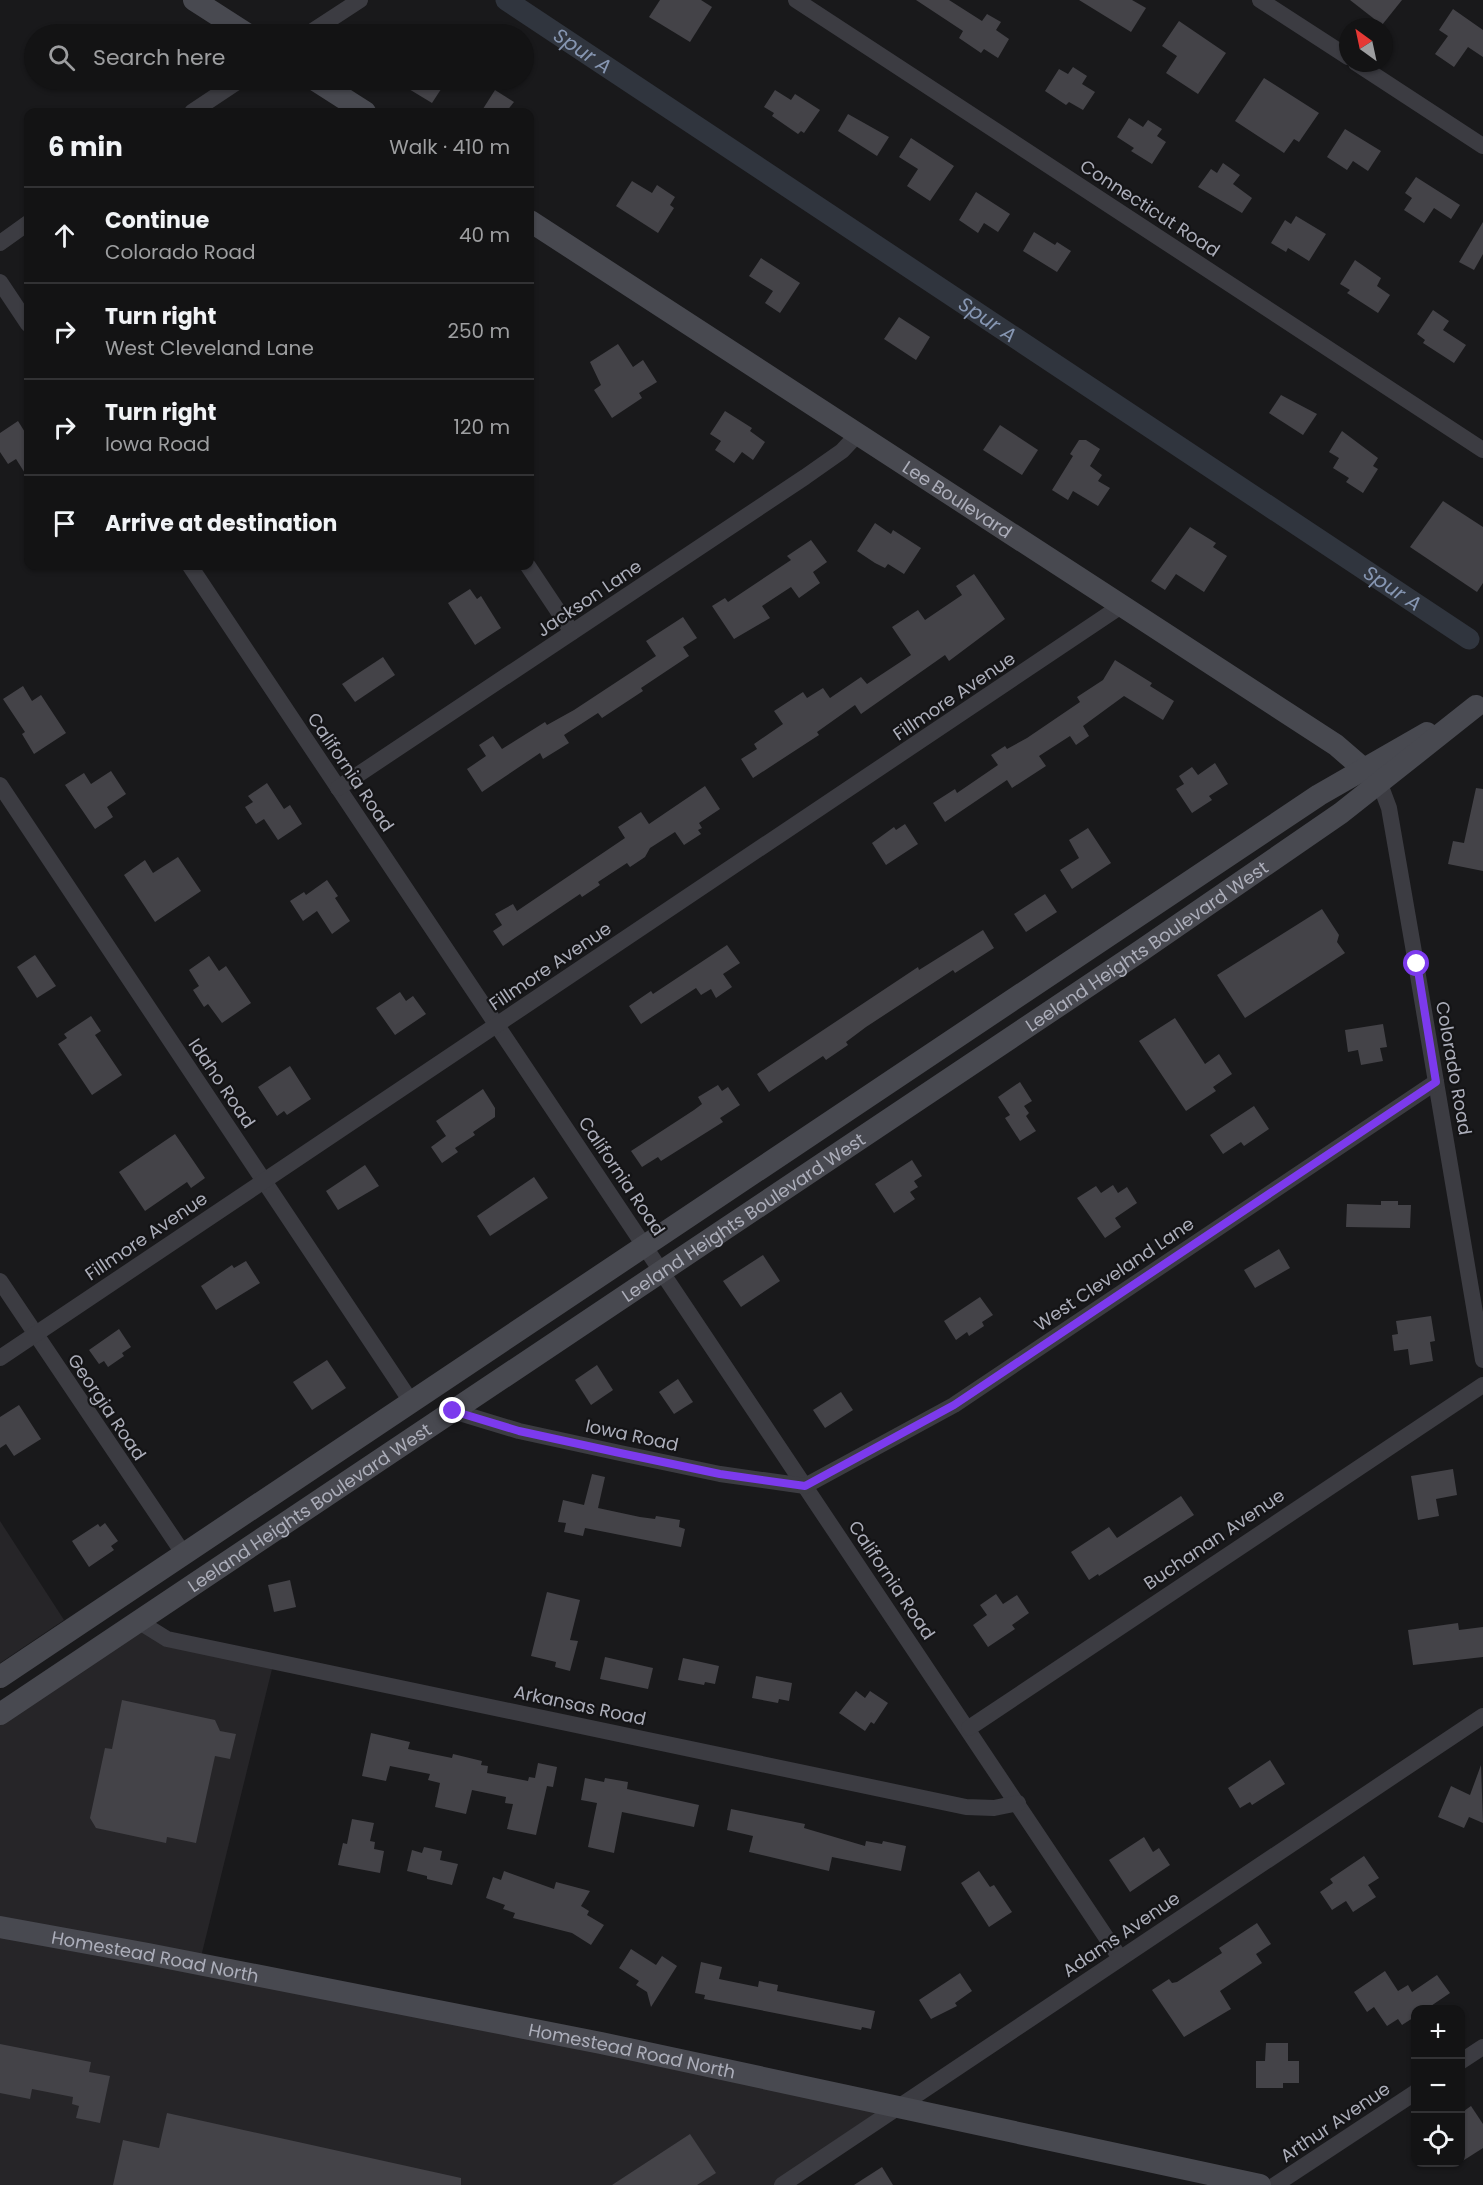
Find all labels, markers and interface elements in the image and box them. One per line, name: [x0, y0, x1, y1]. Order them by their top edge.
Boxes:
north arrow: [1339, 18, 1393, 72]
water label: Spur A: [548, 21, 617, 80]
search box: [24, 24, 534, 90]
icon: search: [45, 41, 78, 74]
text: Search here: [93, 42, 226, 73]
text: 6 min: [48, 129, 123, 165]
text: Walk · 410 m: [389, 133, 510, 161]
street label: Connecticut Road: [1075, 153, 1225, 263]
text: Continue: [105, 205, 209, 236]
icon: ahead: [48, 219, 81, 252]
text: 40 m: [459, 221, 510, 249]
text: Colorado Road: [105, 238, 256, 266]
water label: Spur A: [953, 290, 1022, 349]
text: Turn right: [105, 301, 216, 332]
icon: right: [48, 315, 81, 348]
text: 250 m: [447, 317, 510, 345]
text: West Cleveland Lane: [105, 334, 314, 362]
text: Turn right: [105, 397, 216, 428]
icon: right: [48, 411, 81, 444]
text: 120 m: [454, 413, 510, 441]
text: Iowa Road: [105, 430, 210, 458]
street label: Lee Boulevard: [898, 454, 1017, 544]
icon: arrive: [48, 507, 81, 540]
text: Arrive at destination: [105, 508, 337, 539]
street label: Jackson Lane: [532, 554, 646, 642]
water label: Spur A: [1358, 559, 1427, 618]
street label: Fillmore Avenue: [888, 646, 1020, 746]
street label: California Road: [302, 707, 400, 837]
street label: Leeland Heights Boulevard West: [1020, 855, 1273, 1037]
street label: Fillmore Avenue: [484, 916, 616, 1016]
route start: [1403, 950, 1429, 976]
street label: Colorado Road: [1430, 999, 1478, 1137]
street label: Idaho Road: [183, 1033, 261, 1133]
street label: California Road: [573, 1111, 671, 1241]
street label: Leeland Heights Boulevard West: [616, 1126, 870, 1307]
street label: Fillmore Avenue: [80, 1186, 212, 1286]
street label: West Cleveland Lane: [1029, 1211, 1199, 1337]
street label: Georgia Road: [62, 1349, 152, 1465]
route end: [439, 1397, 465, 1423]
street label: Iowa Road: [583, 1413, 681, 1457]
street label: Leeland Heights Boulevard West: [182, 1417, 436, 1598]
street label: Buchanan Avenue: [1139, 1483, 1289, 1595]
street label: California Road: [843, 1515, 941, 1645]
street label: Arkansas Road: [512, 1679, 648, 1731]
street label: Adams Avenue: [1057, 1885, 1185, 1983]
street label: Homestead Road North: [50, 1924, 261, 1988]
map controls: [1411, 2005, 1465, 2167]
button: +: [1411, 2005, 1465, 2059]
street label: Homestead Road North: [527, 2017, 738, 2084]
button: −: [1411, 2059, 1465, 2113]
street label: Arthur Avenue: [1275, 2076, 1395, 2168]
button: locate: [1411, 2113, 1465, 2167]

